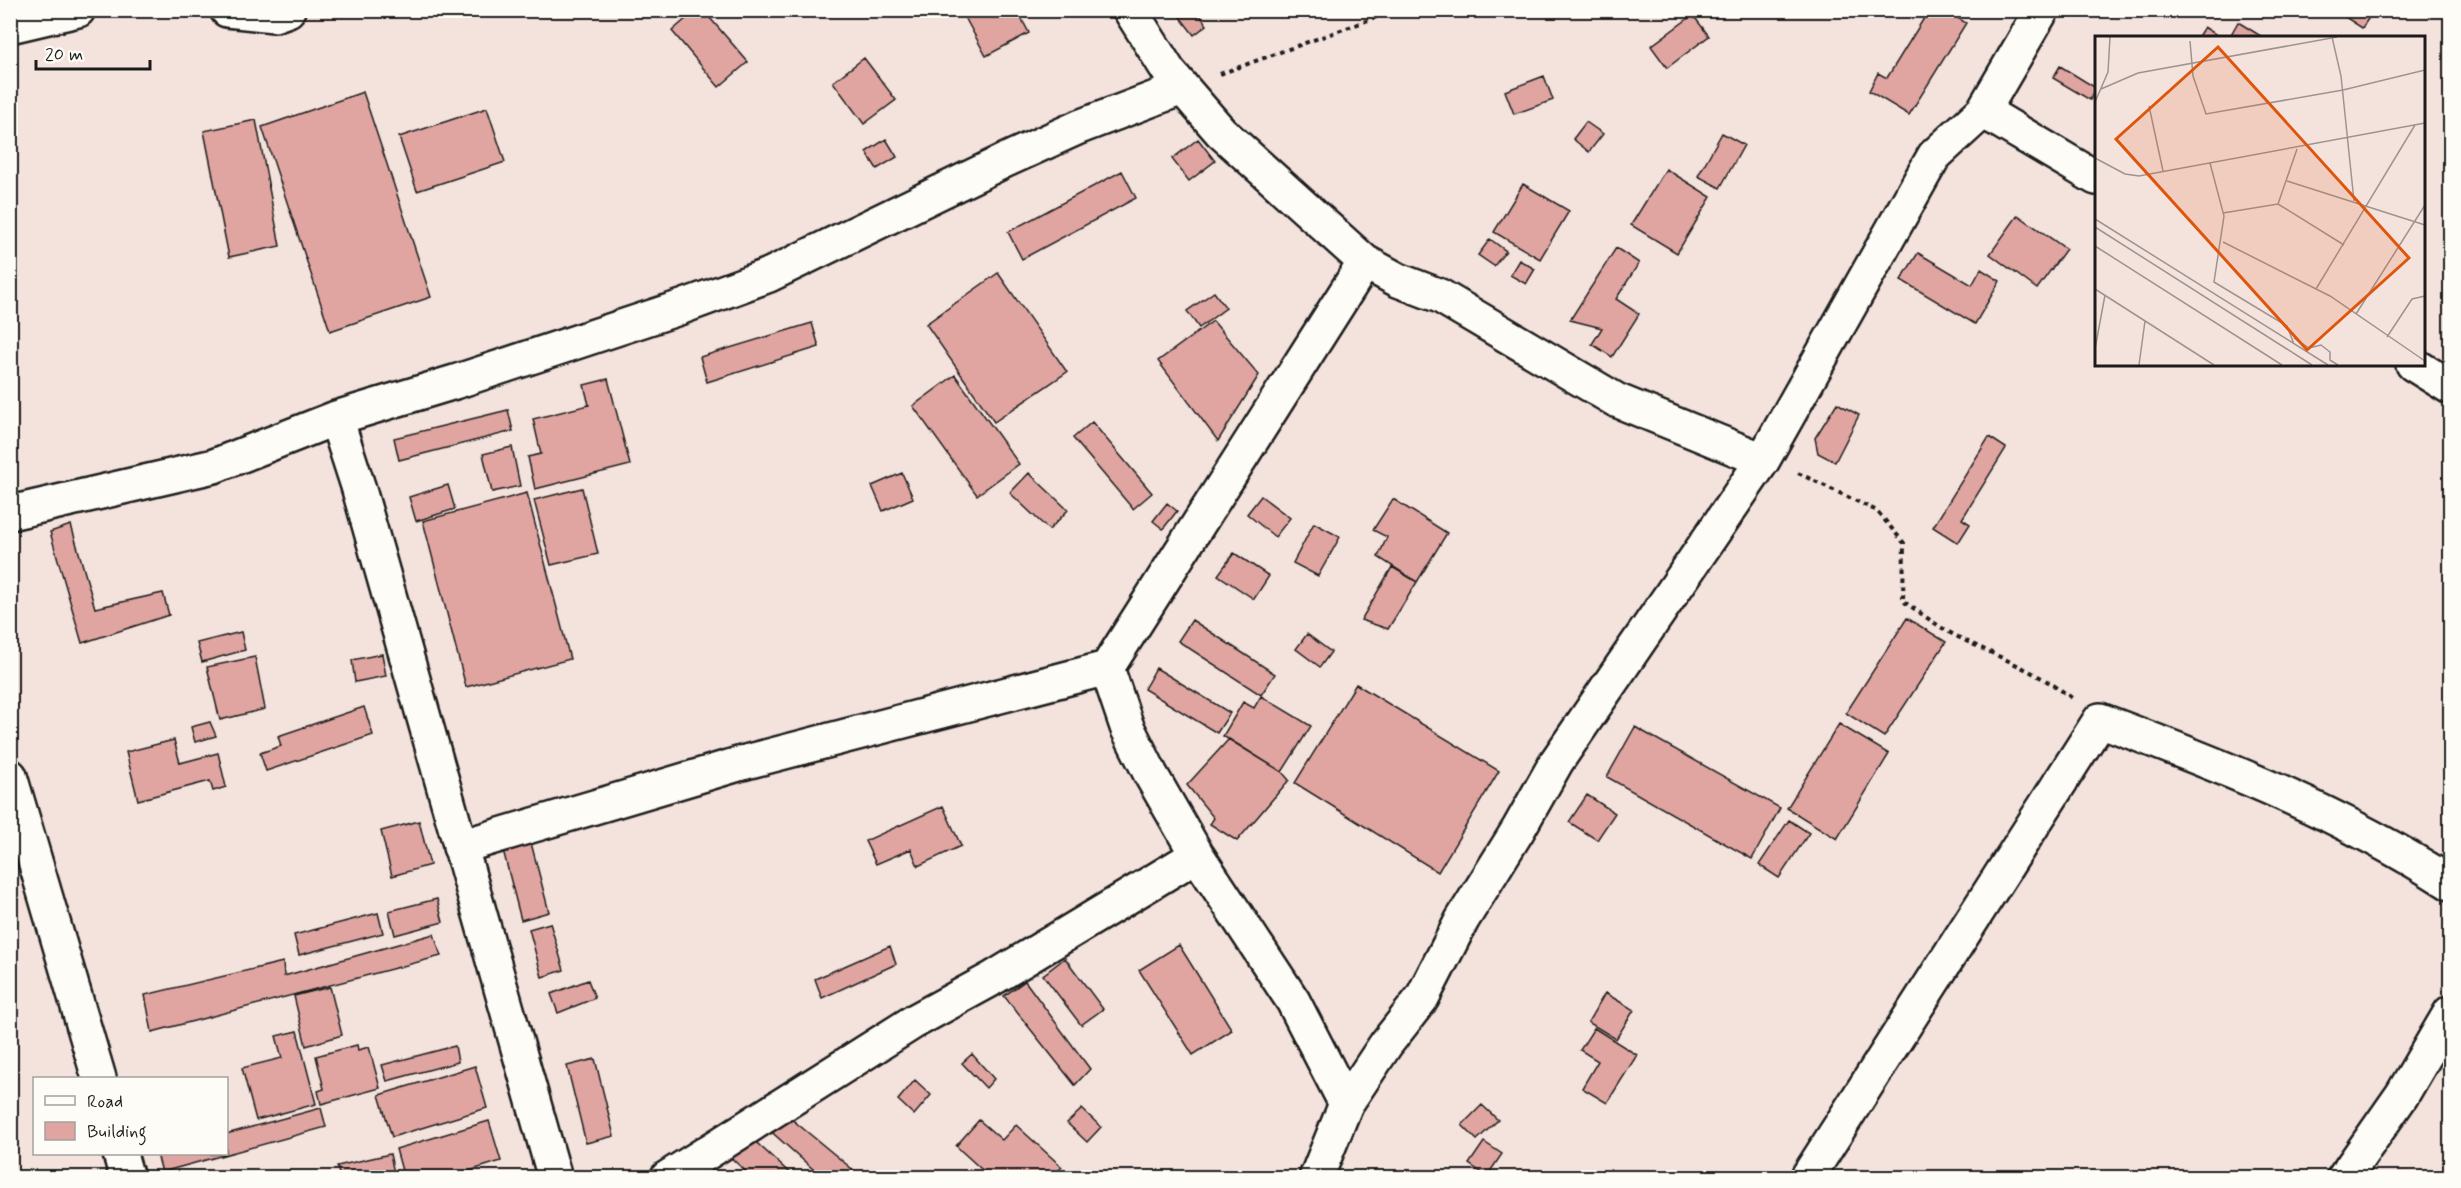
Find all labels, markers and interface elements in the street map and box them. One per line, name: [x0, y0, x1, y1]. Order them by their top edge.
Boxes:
scale bar: [36, 33, 150, 71]
inset map: [2095, 36, 2425, 366]
text: 20 m: [45, 43, 83, 67]
legend: [33, 1077, 228, 1155]
text: Road: [87, 1090, 123, 1114]
text: Building: [87, 1120, 147, 1146]

